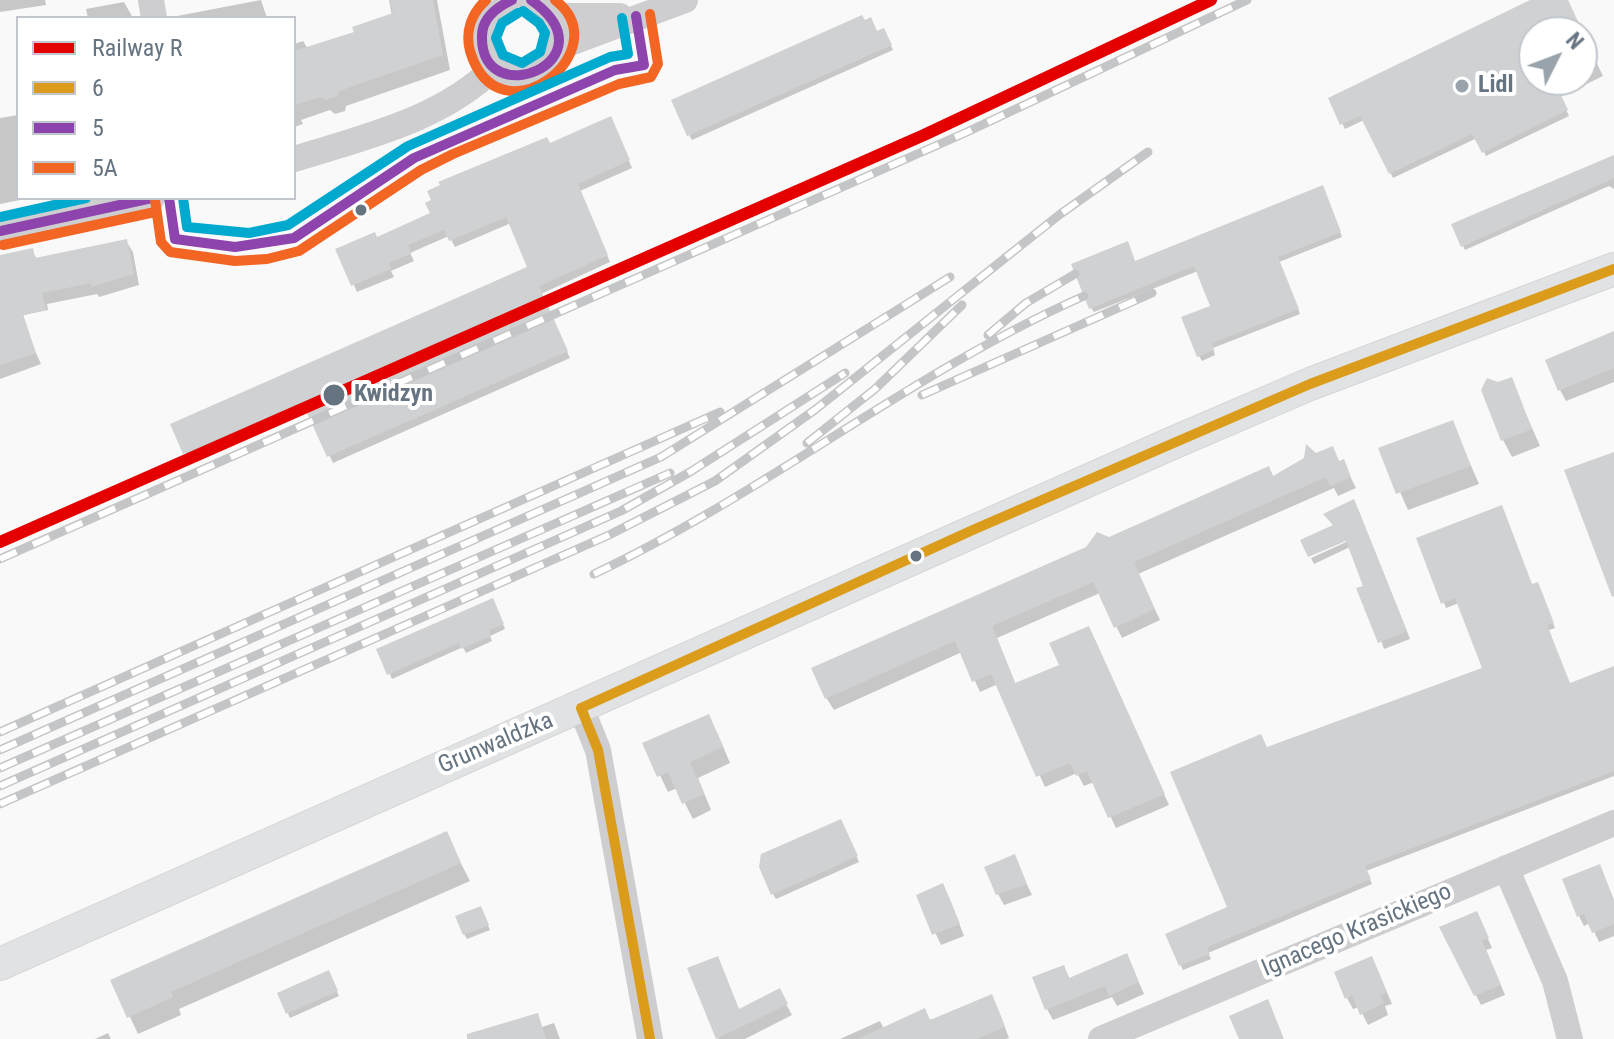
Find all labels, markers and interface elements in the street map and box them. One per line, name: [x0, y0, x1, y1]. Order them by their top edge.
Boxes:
legend: [16, 16, 296, 200]
north arrow: [1518, 16, 1598, 96]
text: N: [1561, 28, 1589, 54]
text: Railway R: [92, 34, 182, 62]
place label: Lidl: [1478, 72, 1513, 100]
text: 6: [92, 74, 104, 102]
marker: Lidl: [1453, 77, 1471, 95]
text: 5: [92, 114, 104, 142]
text: 5A: [92, 154, 118, 182]
unlabelled marker: [353, 202, 369, 218]
place label: Kwidzyn: [354, 381, 433, 409]
marker: Kwidzyn: [321, 382, 347, 408]
unlabelled marker: [908, 548, 924, 564]
street label: Grunwaldzka: [434, 707, 558, 781]
street label: Ignacego Krasickiego: [1258, 878, 1456, 984]

